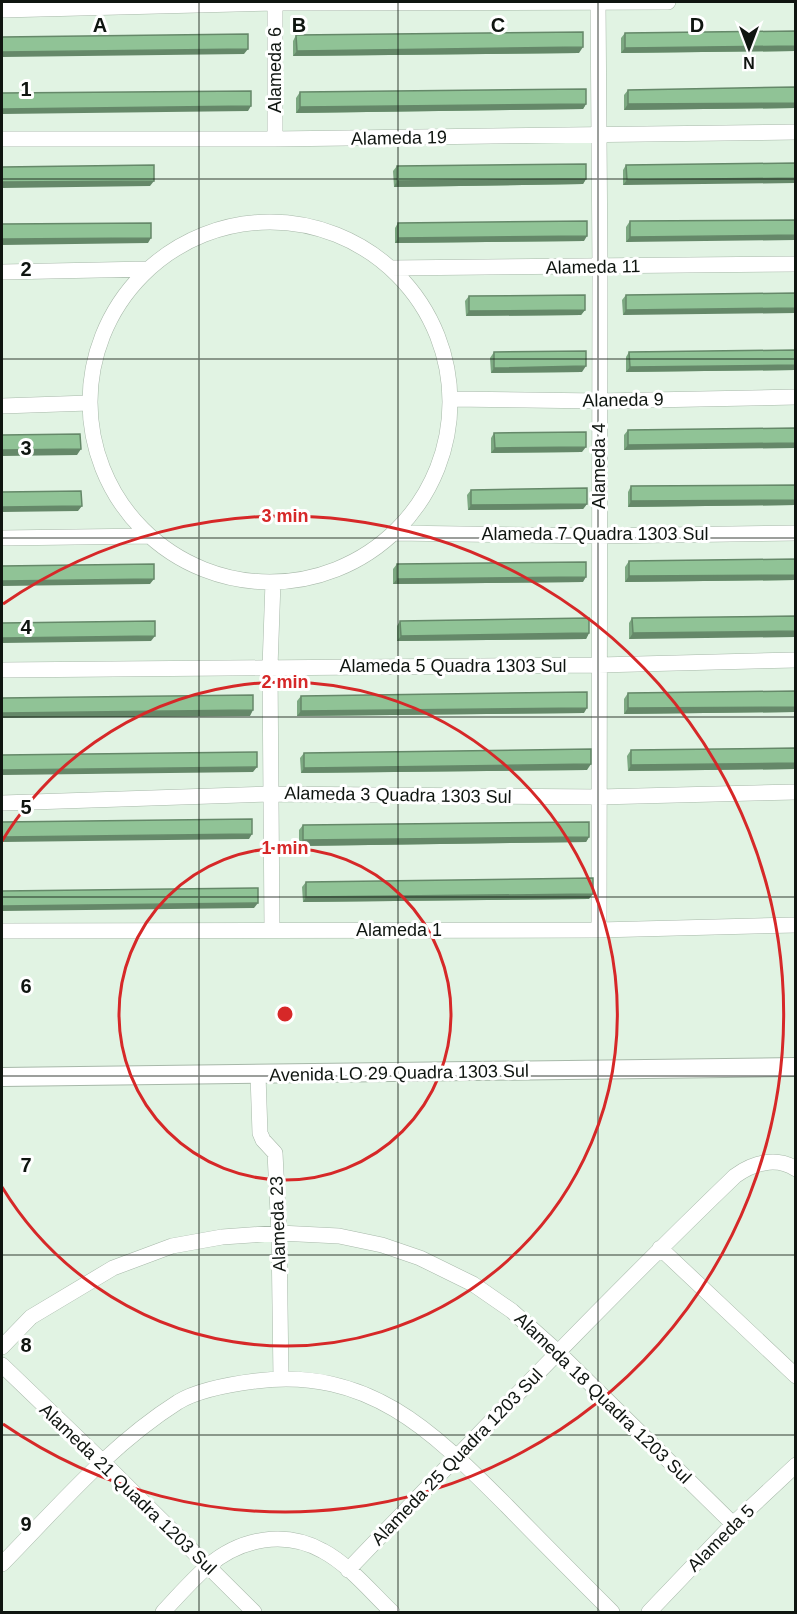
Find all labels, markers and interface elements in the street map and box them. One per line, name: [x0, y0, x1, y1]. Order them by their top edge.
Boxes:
text: A: [93, 14, 107, 36]
text: B: [292, 14, 306, 36]
text: C: [491, 14, 505, 36]
text: D: [690, 14, 704, 36]
north arrow: [719, 18, 779, 78]
street label: Alameda 6: [265, 27, 285, 113]
text: N: [743, 54, 755, 71]
text: 1: [20, 78, 32, 100]
street label: Alameda 19: [351, 127, 447, 149]
street label: Alameda 11: [545, 256, 641, 278]
text: 2: [20, 258, 32, 280]
street label: Alaneda 9: [582, 389, 664, 411]
street label: Alameda 4: [589, 423, 609, 509]
text: 3: [20, 437, 32, 459]
text: 3 min: [261, 506, 309, 526]
street label: Alameda 7 Quadra 1303 Sul: [481, 524, 709, 544]
text: 4: [20, 616, 32, 638]
street label: Alameda 5 Quadra 1303 Sul: [339, 656, 567, 676]
text: 2 min: [261, 672, 309, 692]
street label: Alameda 3 Quadra 1303 Sul: [284, 783, 512, 807]
text: 5: [20, 796, 32, 818]
text: 1 min: [261, 838, 309, 858]
street label: Alameda 1: [356, 920, 442, 940]
text: 6: [20, 975, 32, 997]
centre of rings: [275, 1004, 295, 1024]
street label: Avenida LO 29 Quadra 1303 Sul: [269, 1061, 529, 1085]
text: 7: [20, 1154, 32, 1176]
street label: Alameda 23: [266, 1176, 290, 1272]
street label: Alameda 18 Quadra 1203 Sul: [511, 1308, 695, 1488]
text: 8: [20, 1334, 32, 1356]
street label: Alameda 25 Quadra 1203 Sul: [367, 1365, 547, 1549]
street label: Alameda 21 Quadra 1203 Sul: [36, 1399, 220, 1579]
street label: Alameda 5: [684, 1501, 758, 1575]
text: 9: [20, 1513, 32, 1535]

